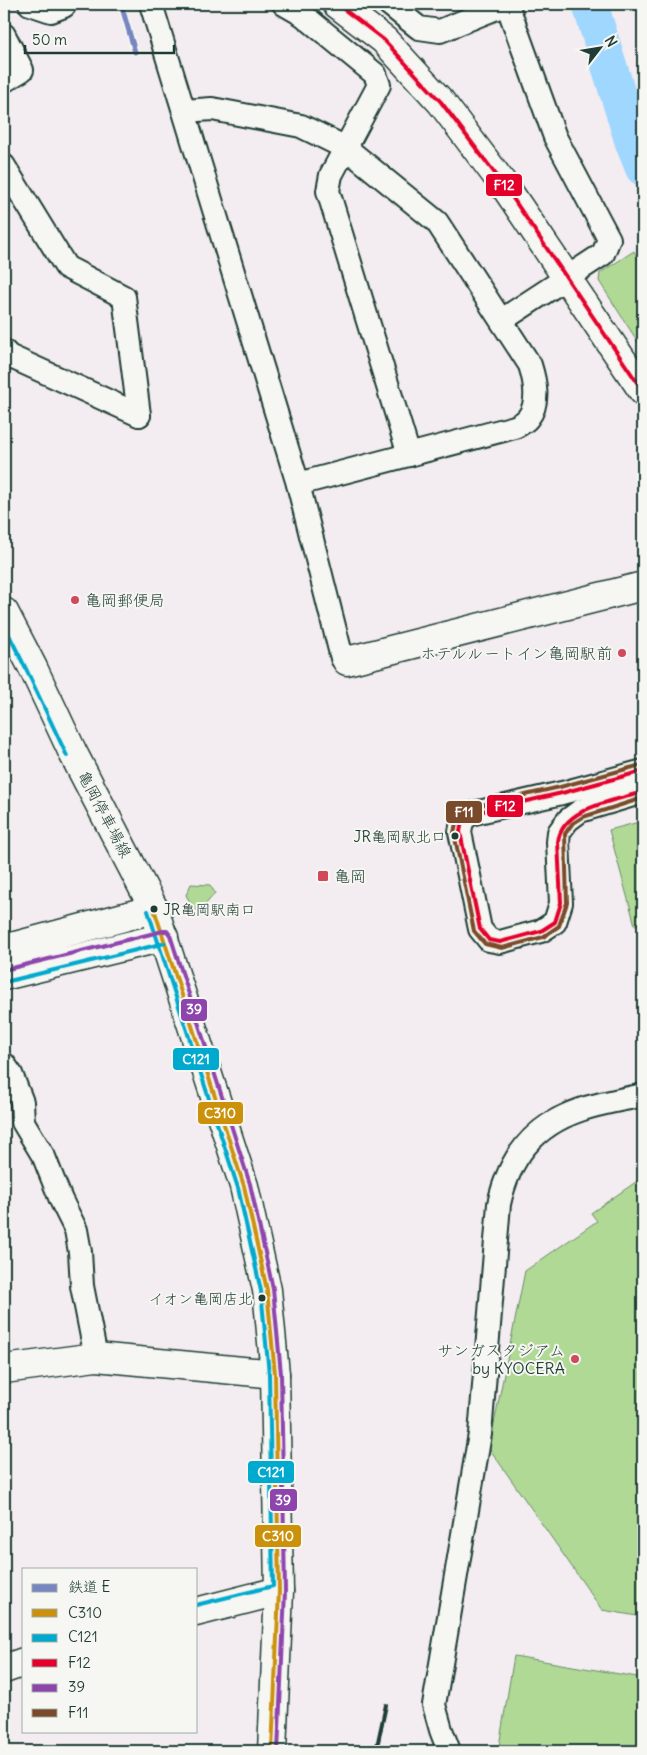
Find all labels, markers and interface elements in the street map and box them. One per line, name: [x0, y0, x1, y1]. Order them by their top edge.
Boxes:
scale bar: [25, 22, 174, 54]
north arrow: [574, 22, 624, 72]
text: 50 m: [32, 30, 67, 49]
text: N: [601, 33, 621, 50]
line badge: F12: [485, 173, 523, 197]
text: F12: [493, 176, 515, 194]
place label: 亀岡郵便局: [85, 590, 165, 610]
marker: 亀岡郵便局: [69, 594, 81, 606]
place label: ホテルルートイン亀岡駅前: [420, 643, 612, 663]
marker: ホテルルートイン亀岡駅前: [616, 647, 628, 659]
street label: 亀岡停車場線: [74, 767, 136, 861]
line badge: F12: [486, 794, 524, 818]
text: F12: [494, 797, 516, 815]
line badge: F11: [445, 800, 483, 824]
text: F11: [454, 803, 474, 821]
place label: JR亀岡駅北口: [354, 827, 446, 846]
marker: JR亀岡駅北口: [450, 831, 460, 841]
place label: 亀岡: [334, 866, 366, 886]
marker: 亀岡: [316, 869, 330, 883]
place label: JR亀岡駅南口: [163, 900, 255, 919]
marker: JR亀岡駅南口: [149, 904, 159, 914]
line badge: 39: [180, 998, 208, 1022]
text: 39: [186, 1000, 202, 1018]
line badge: C121: [172, 1047, 220, 1071]
text: C121: [182, 1050, 210, 1068]
line badge: C310: [197, 1101, 244, 1125]
text: C310: [204, 1104, 236, 1122]
place label: イオン亀岡店北: [149, 1289, 253, 1308]
marker: イオン亀岡店北: [257, 1293, 267, 1303]
place label: サンガスタジアム by KYOCERA: [437, 1340, 565, 1378]
marker: サンガスタジアム by KYOCERA: [569, 1353, 581, 1365]
line badge: C121: [247, 1460, 295, 1484]
text: C121: [257, 1463, 285, 1481]
line badge: 39: [269, 1488, 298, 1512]
text: 39: [275, 1491, 291, 1509]
line badge: C310: [254, 1524, 302, 1548]
text: C310: [262, 1527, 294, 1545]
legend: [22, 1568, 198, 1732]
text: 鉄道 E: [68, 1577, 111, 1596]
text: C310: [68, 1603, 102, 1622]
text: C121: [68, 1627, 98, 1646]
text: F12: [68, 1653, 91, 1672]
text: 39: [68, 1677, 85, 1696]
text: F11: [68, 1703, 88, 1722]

